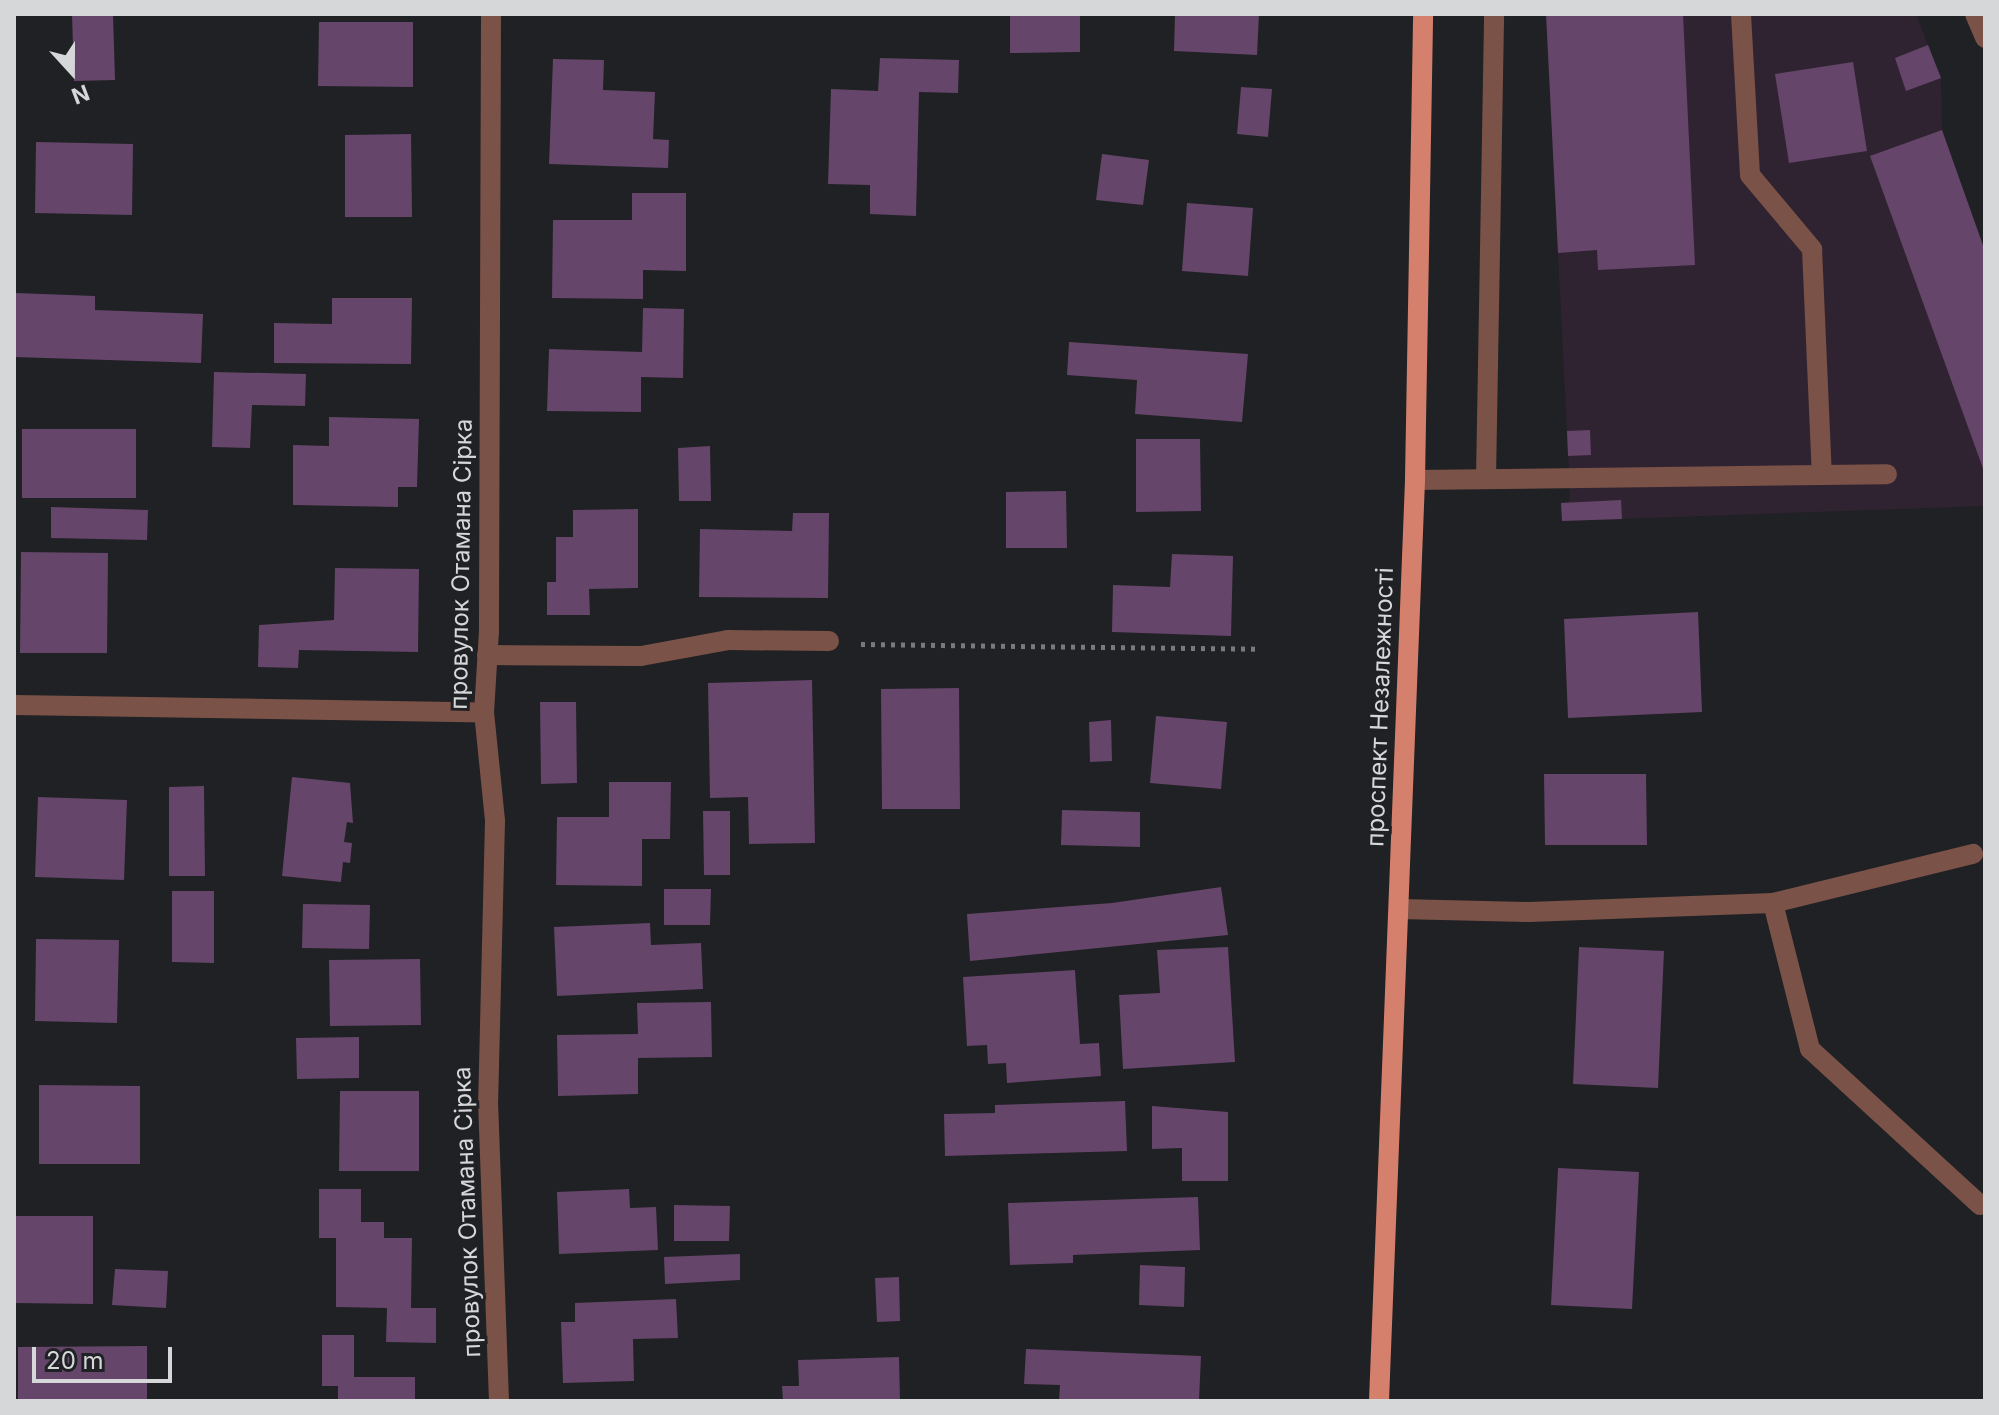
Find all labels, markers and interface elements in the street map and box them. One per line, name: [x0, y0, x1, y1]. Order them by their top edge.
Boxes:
north arrow: [32, 32, 112, 112]
text: N: [68, 79, 93, 110]
street label: провулок Отамана Сірка: [444, 418, 478, 710]
street label: проспект Незалежності: [1361, 567, 1399, 847]
street label: провулок Отамана Сірка: [448, 1066, 486, 1358]
scale bar: [36, 1331, 176, 1381]
text: 20 m: [46, 1346, 104, 1375]

